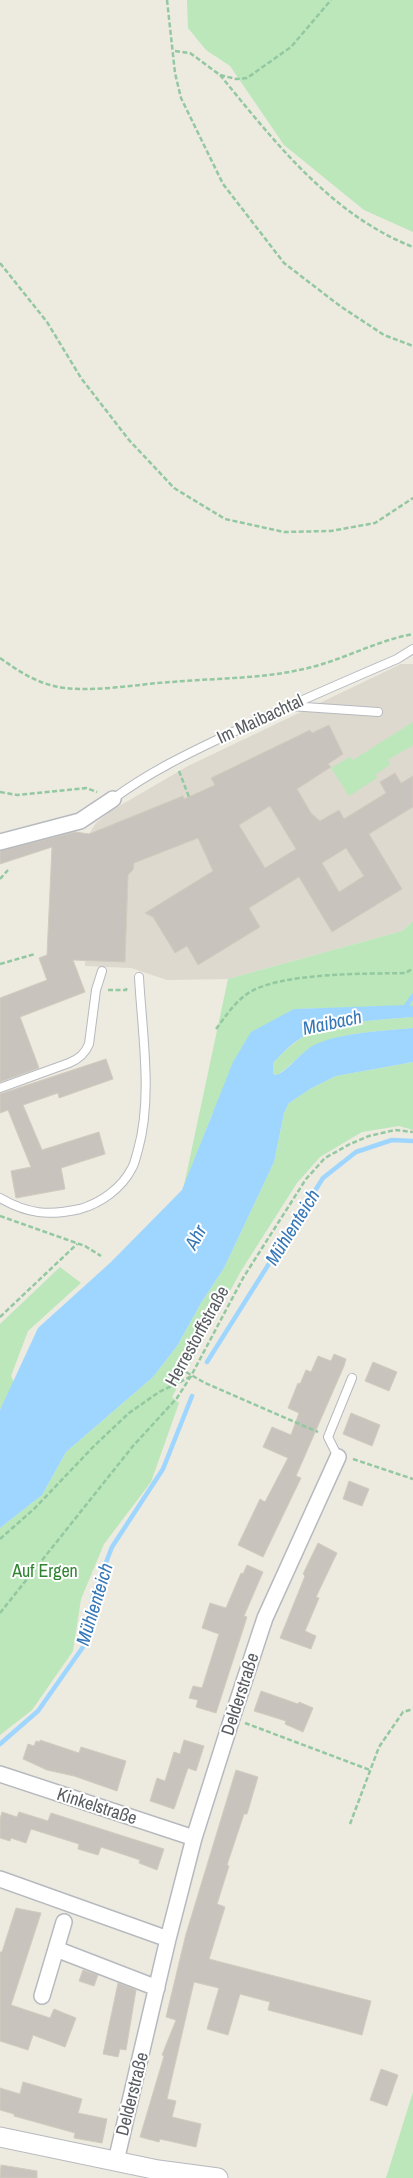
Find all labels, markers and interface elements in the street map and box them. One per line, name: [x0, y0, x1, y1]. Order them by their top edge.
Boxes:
street label: Im Maibachtal: [212, 688, 307, 749]
water label: Maibach: [300, 1003, 364, 1041]
water label: Mühlenteich: [258, 1184, 326, 1270]
water label: Ahr: [177, 1219, 213, 1255]
street label: Herrestorffstraße: [159, 1281, 234, 1390]
park label: Auf Ergen: [11, 1558, 78, 1583]
water label: Mühlenteich: [69, 1560, 119, 1648]
street label: Delderstraße: [214, 1649, 265, 1738]
street label: Kinkelstraße: [54, 1781, 140, 1830]
street label: Delderstraße: [109, 2049, 154, 2138]

